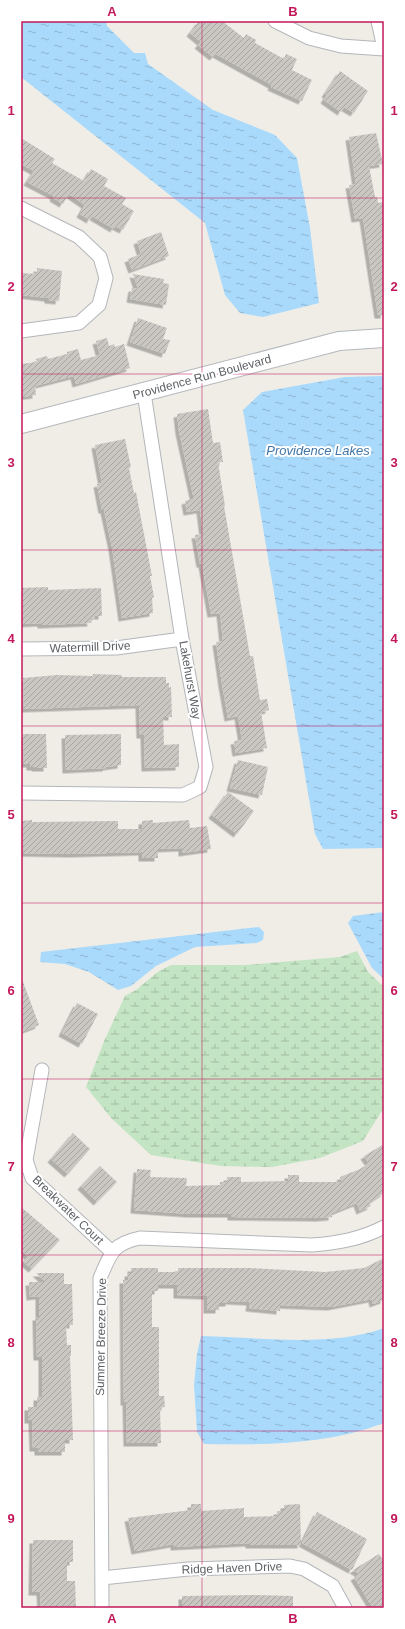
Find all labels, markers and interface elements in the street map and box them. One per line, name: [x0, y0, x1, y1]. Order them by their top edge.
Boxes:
text: A: [107, 4, 117, 19]
text: B: [288, 4, 298, 19]
text: 1: [7, 103, 15, 118]
text: 1: [390, 103, 398, 118]
text: 2: [7, 279, 15, 294]
text: 2: [390, 279, 398, 294]
street label: Providence Run Boulevard: [131, 352, 273, 402]
water label: Providence Lakes: [266, 443, 370, 458]
text: 3: [7, 455, 15, 470]
text: 3: [390, 455, 398, 470]
text: 4: [7, 631, 15, 646]
text: 4: [390, 631, 398, 646]
street label: Watermill Drive: [49, 639, 131, 655]
street label: Lakehurst Way: [176, 640, 204, 720]
text: 5: [7, 807, 15, 822]
text: 5: [390, 807, 398, 822]
text: 6: [7, 983, 15, 998]
text: 6: [390, 983, 398, 998]
text: 7: [7, 1159, 15, 1174]
text: 7: [390, 1159, 398, 1174]
street label: Breakwater Court: [30, 1173, 107, 1248]
street label: Summer Breeze Drive: [93, 1278, 109, 1396]
text: 8: [7, 1335, 15, 1350]
text: 8: [390, 1335, 398, 1350]
text: 9: [7, 1511, 15, 1526]
text: 9: [390, 1511, 398, 1526]
street label: Ridge Haven Drive: [181, 1559, 283, 1577]
text: A: [107, 1611, 117, 1626]
text: B: [288, 1611, 298, 1626]

